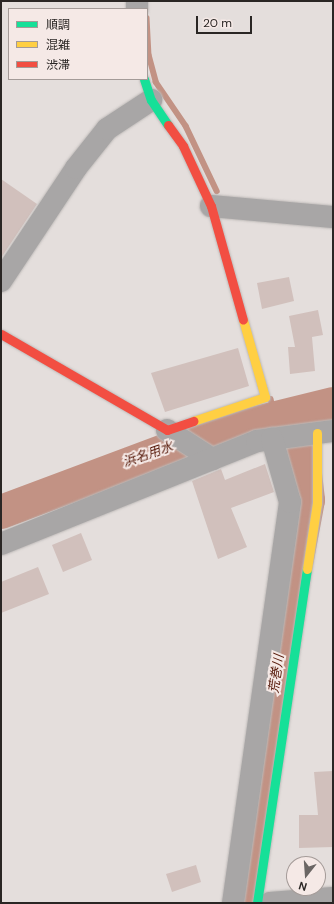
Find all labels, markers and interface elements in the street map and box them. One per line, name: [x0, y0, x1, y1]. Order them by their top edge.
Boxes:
legend: [8, 8, 148, 80]
scale bar: [198, 8, 254, 34]
text: 20 m: [203, 15, 232, 31]
text: 順調: [46, 17, 70, 33]
text: 混雑: [46, 37, 70, 53]
text: 渋滞: [46, 57, 70, 73]
water label: 浜名用水: [121, 439, 175, 471]
water label: 荒巻川: [267, 654, 287, 694]
north arrow: [286, 856, 326, 896]
text: N: [297, 879, 309, 894]

